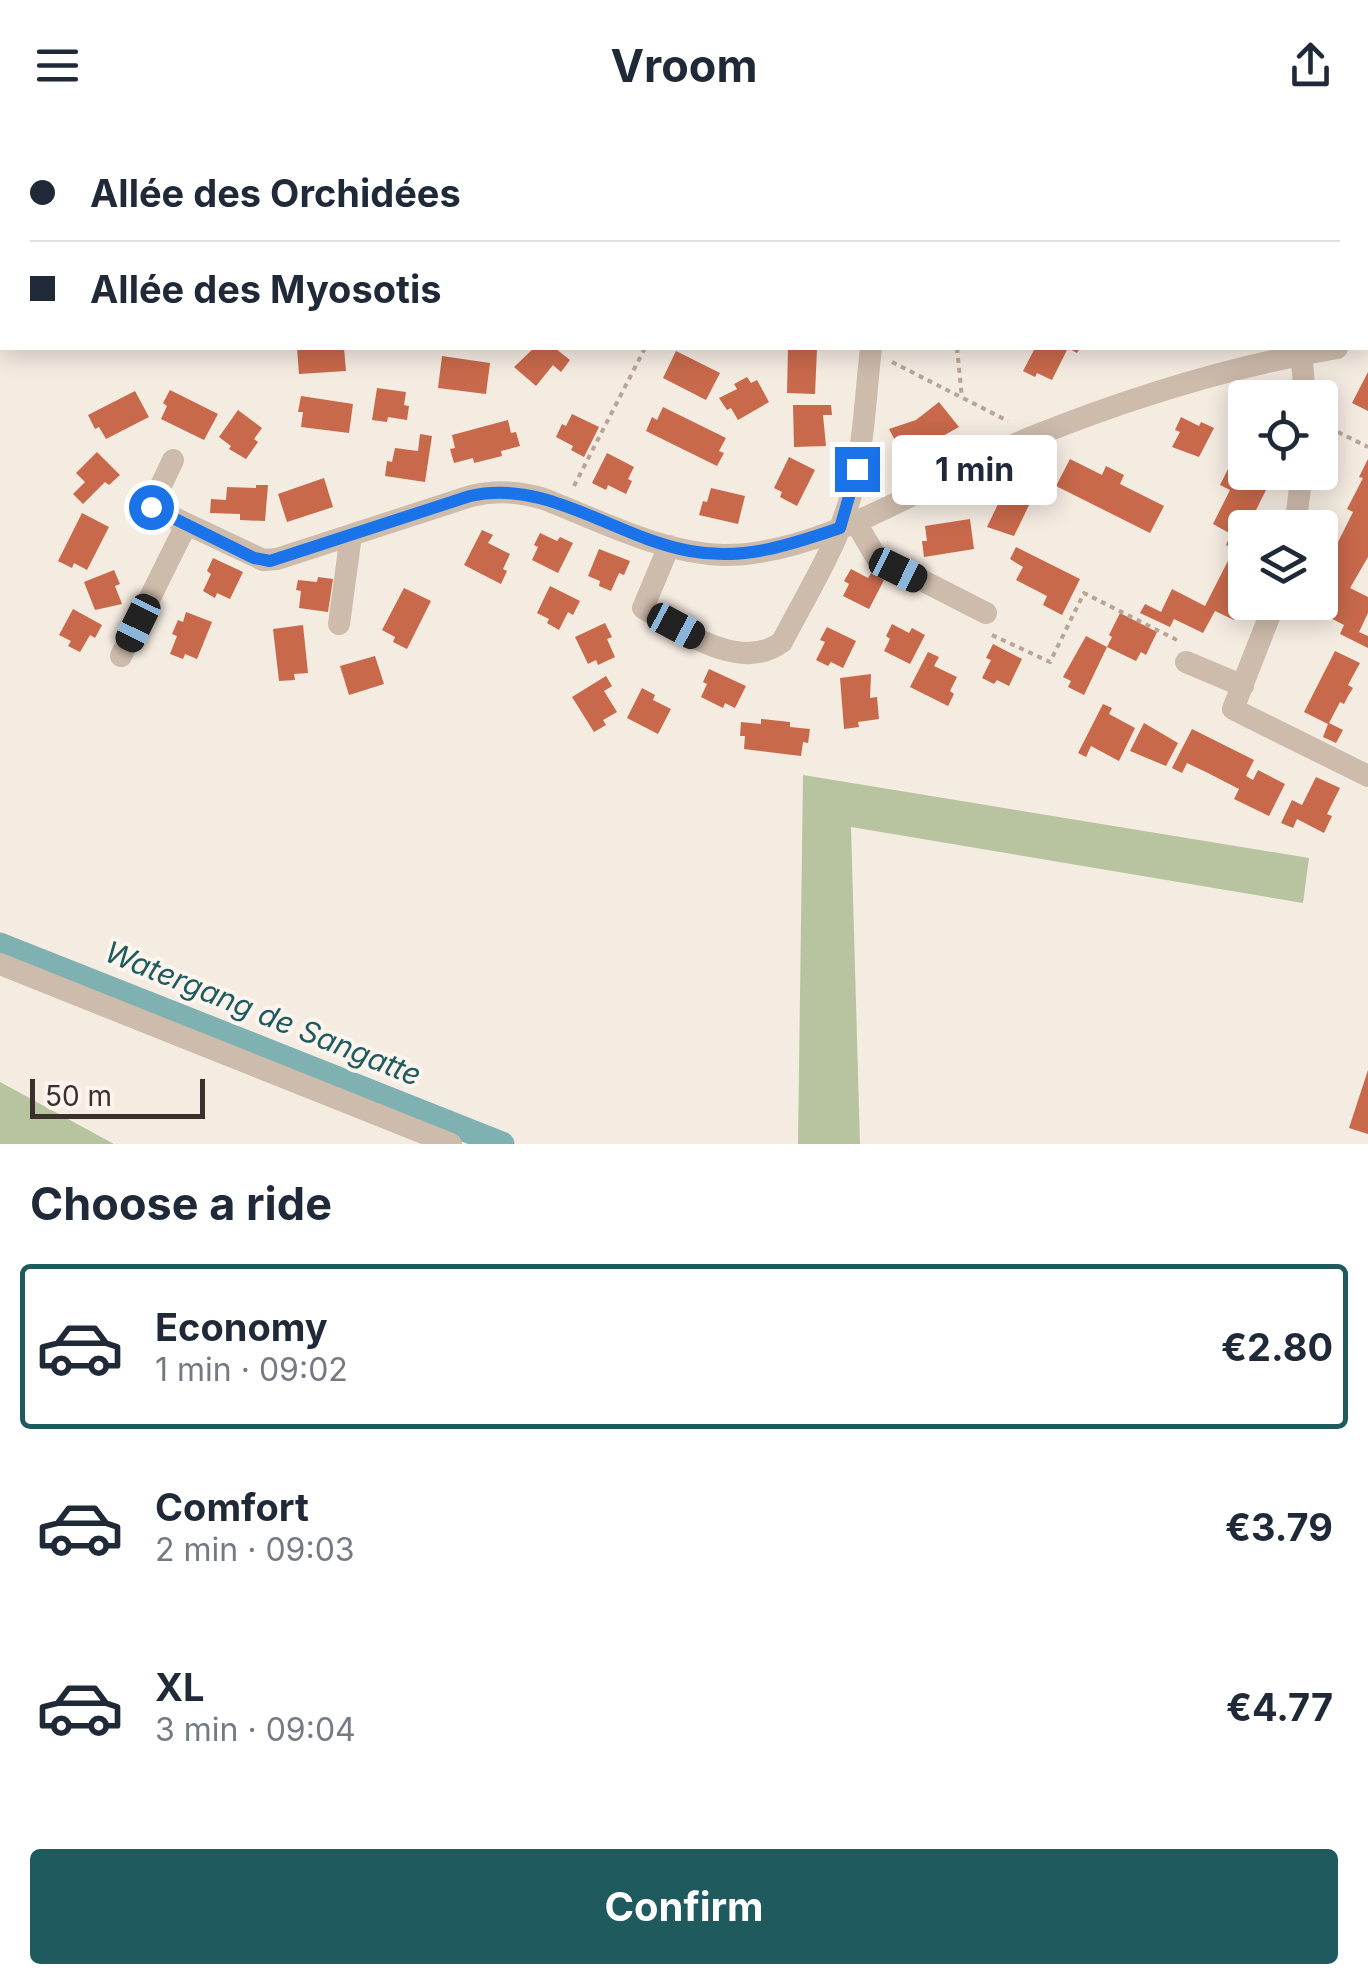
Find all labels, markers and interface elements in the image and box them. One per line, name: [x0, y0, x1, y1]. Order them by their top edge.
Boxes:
icon: menu: [30, 38, 85, 93]
text: Vroom: [610, 38, 758, 93]
icon: share: [1283, 38, 1338, 93]
text: Allée des Orchidées: [90, 170, 461, 216]
text: Allée des Myosotis: [90, 266, 441, 312]
map controls: [1228, 380, 1338, 620]
button: locate: [1228, 380, 1338, 490]
callout: 1 min: [892, 434, 1057, 504]
route end: [835, 447, 880, 492]
text: 1 min: [935, 450, 1014, 489]
route start: [129, 485, 174, 530]
button: layers: [1228, 510, 1338, 620]
car: [864, 543, 932, 597]
car: [111, 589, 165, 657]
car: [642, 599, 710, 653]
water label: Watergang de Sangatte: [100, 933, 427, 1093]
scale bar: [30, 1074, 205, 1118]
text: 50 m: [45, 1079, 112, 1113]
text: Choose a ride: [30, 1176, 332, 1231]
icon: car: [35, 1302, 125, 1392]
text: Economy: [155, 1304, 328, 1350]
text: €2.80: [1221, 1324, 1333, 1370]
text: 1 min · 09:02: [155, 1350, 348, 1389]
icon: car: [35, 1482, 125, 1572]
text: Comfort: [155, 1484, 309, 1530]
text: €3.79: [1225, 1504, 1333, 1550]
text: 2 min · 09:03: [155, 1530, 355, 1569]
icon: car: [35, 1662, 125, 1752]
text: XL: [155, 1664, 205, 1710]
text: €4.77: [1226, 1684, 1333, 1730]
text: 3 min · 09:04: [155, 1710, 356, 1749]
button: Confirm: [30, 1849, 1338, 1964]

